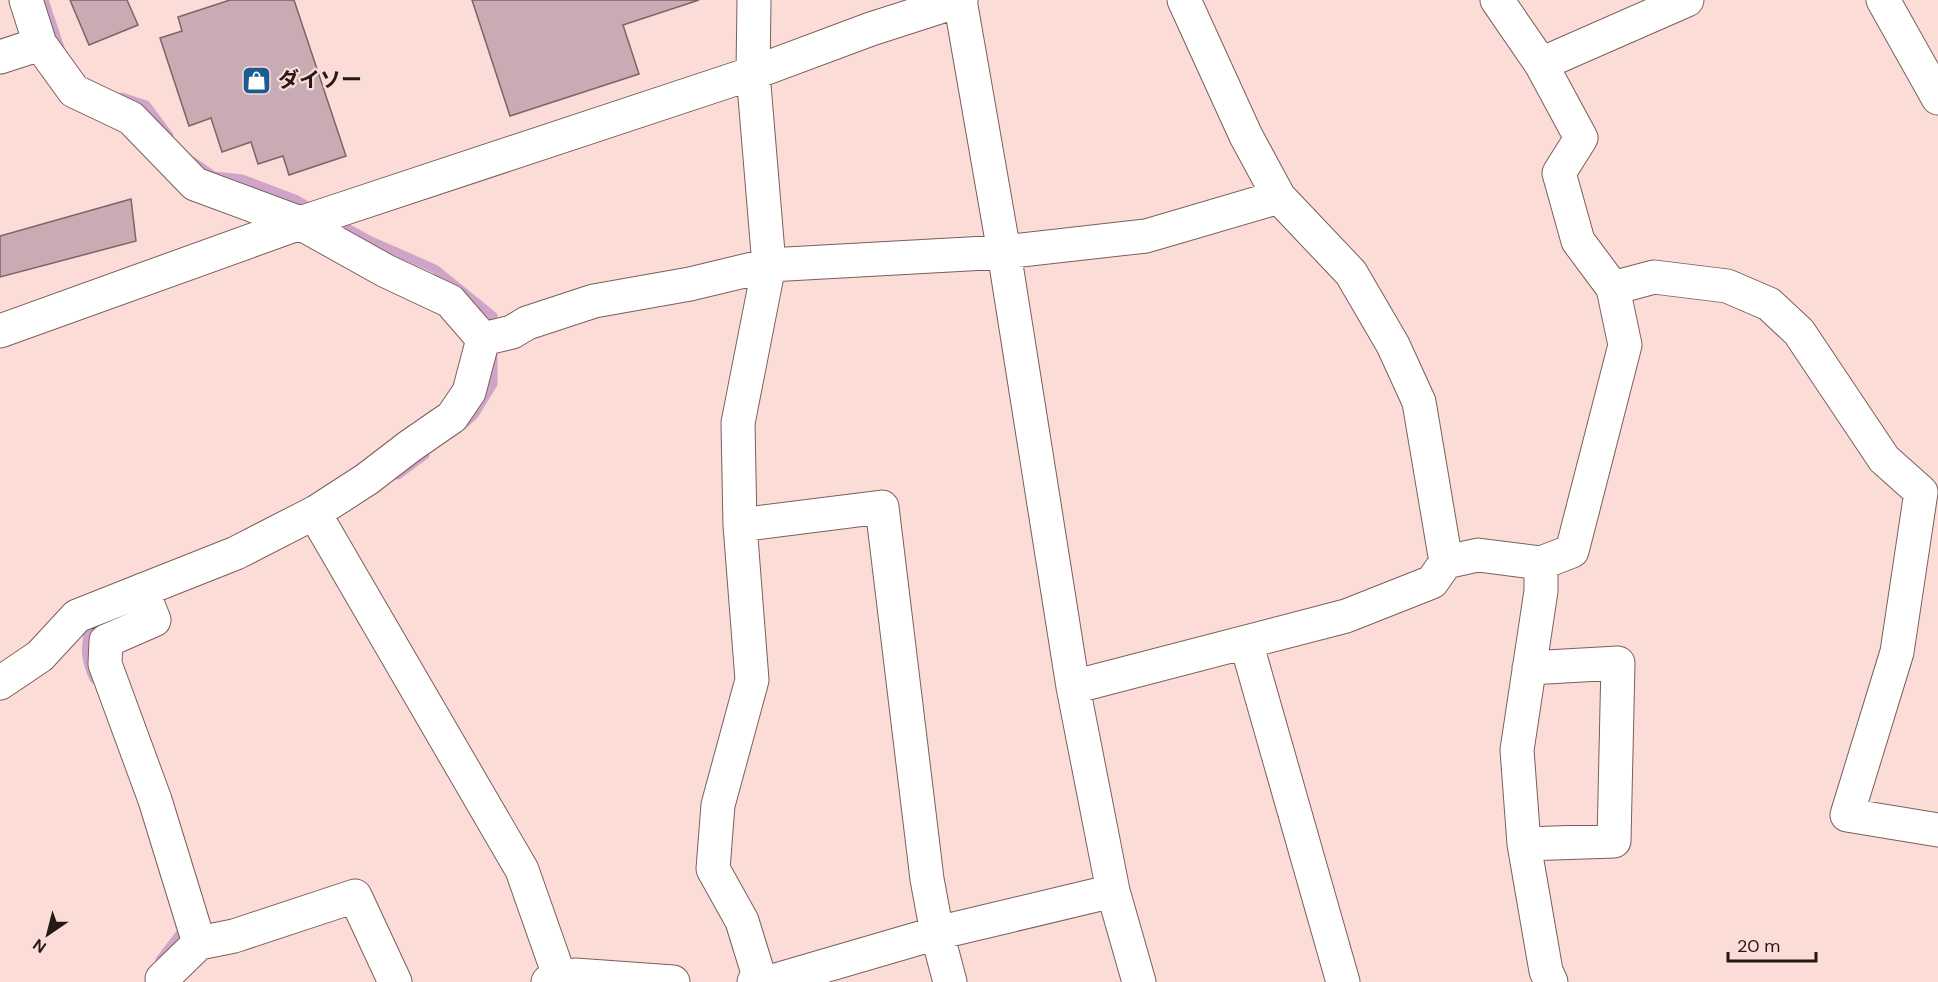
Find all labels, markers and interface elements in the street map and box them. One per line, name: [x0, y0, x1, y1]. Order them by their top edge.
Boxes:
shop icon: ダイソー: [241, 64, 273, 96]
place label: ダイソー: [278, 66, 362, 94]
north arrow: [18, 904, 78, 964]
scale bar: [1728, 925, 1816, 963]
text: N: [29, 934, 50, 958]
text: 20 m: [1737, 934, 1780, 958]

